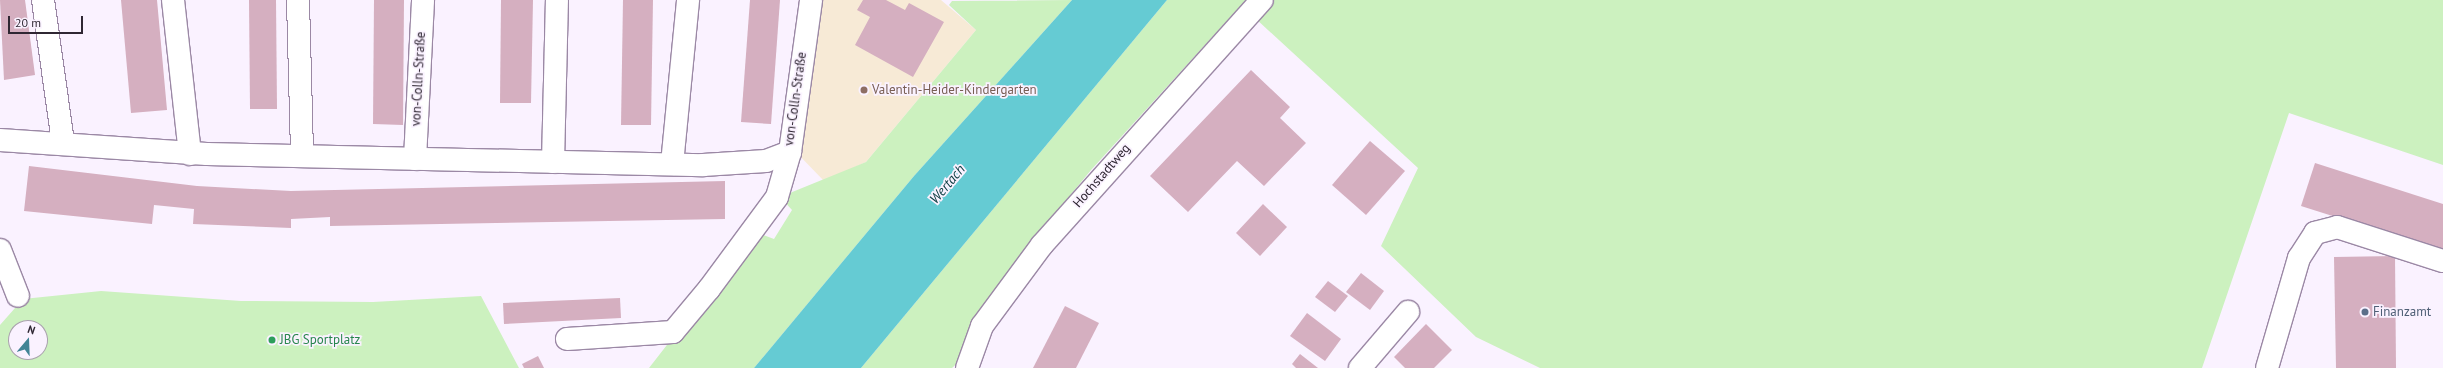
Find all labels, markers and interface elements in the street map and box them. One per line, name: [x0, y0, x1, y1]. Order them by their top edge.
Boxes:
scale bar: [10, 8, 85, 34]
text: 20 m: [15, 15, 41, 30]
street label: von-Colln-Straße: [409, 31, 429, 127]
street label: von-Colln-Straße: [782, 51, 810, 147]
place label: Valentin-Heider-Kindergarten: [872, 82, 1037, 98]
marker: Valentin-Heider-Kindergarten: [859, 85, 869, 95]
street label: Hochstadtweg: [1070, 141, 1134, 211]
water label: Wertach: [926, 161, 968, 207]
place label: Finanzamt: [2373, 304, 2431, 320]
marker: Finanzamt: [2360, 307, 2370, 317]
north arrow: [8, 320, 48, 360]
text: N: [26, 322, 37, 337]
place label: JBG Sportplatz: [280, 332, 360, 348]
marker: JBG Sportplatz: [267, 335, 277, 345]

